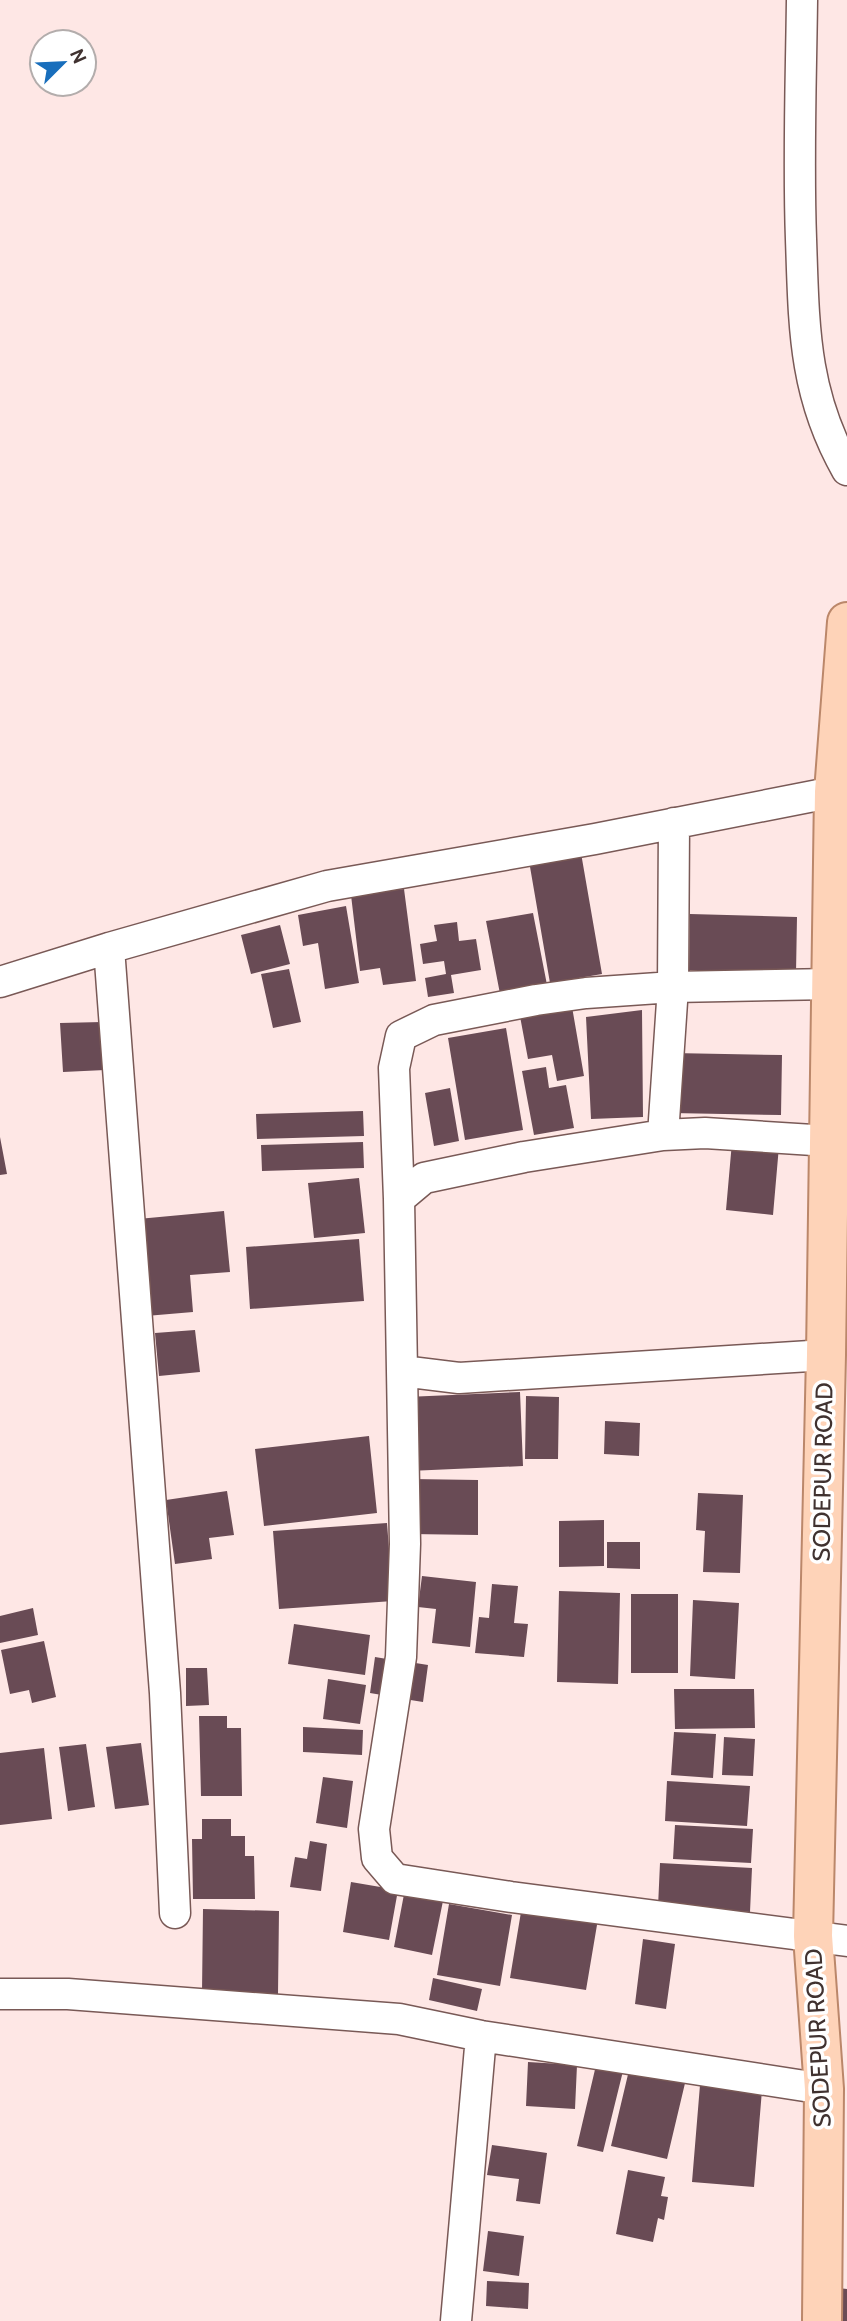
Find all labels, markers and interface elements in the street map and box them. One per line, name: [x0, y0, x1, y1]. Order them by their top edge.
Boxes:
north arrow: [28, 28, 98, 98]
text: N: [65, 45, 91, 67]
street label: SODEPUR ROAD: [806, 1382, 839, 1562]
street label: SODEPUR ROAD: [798, 1948, 837, 2128]

